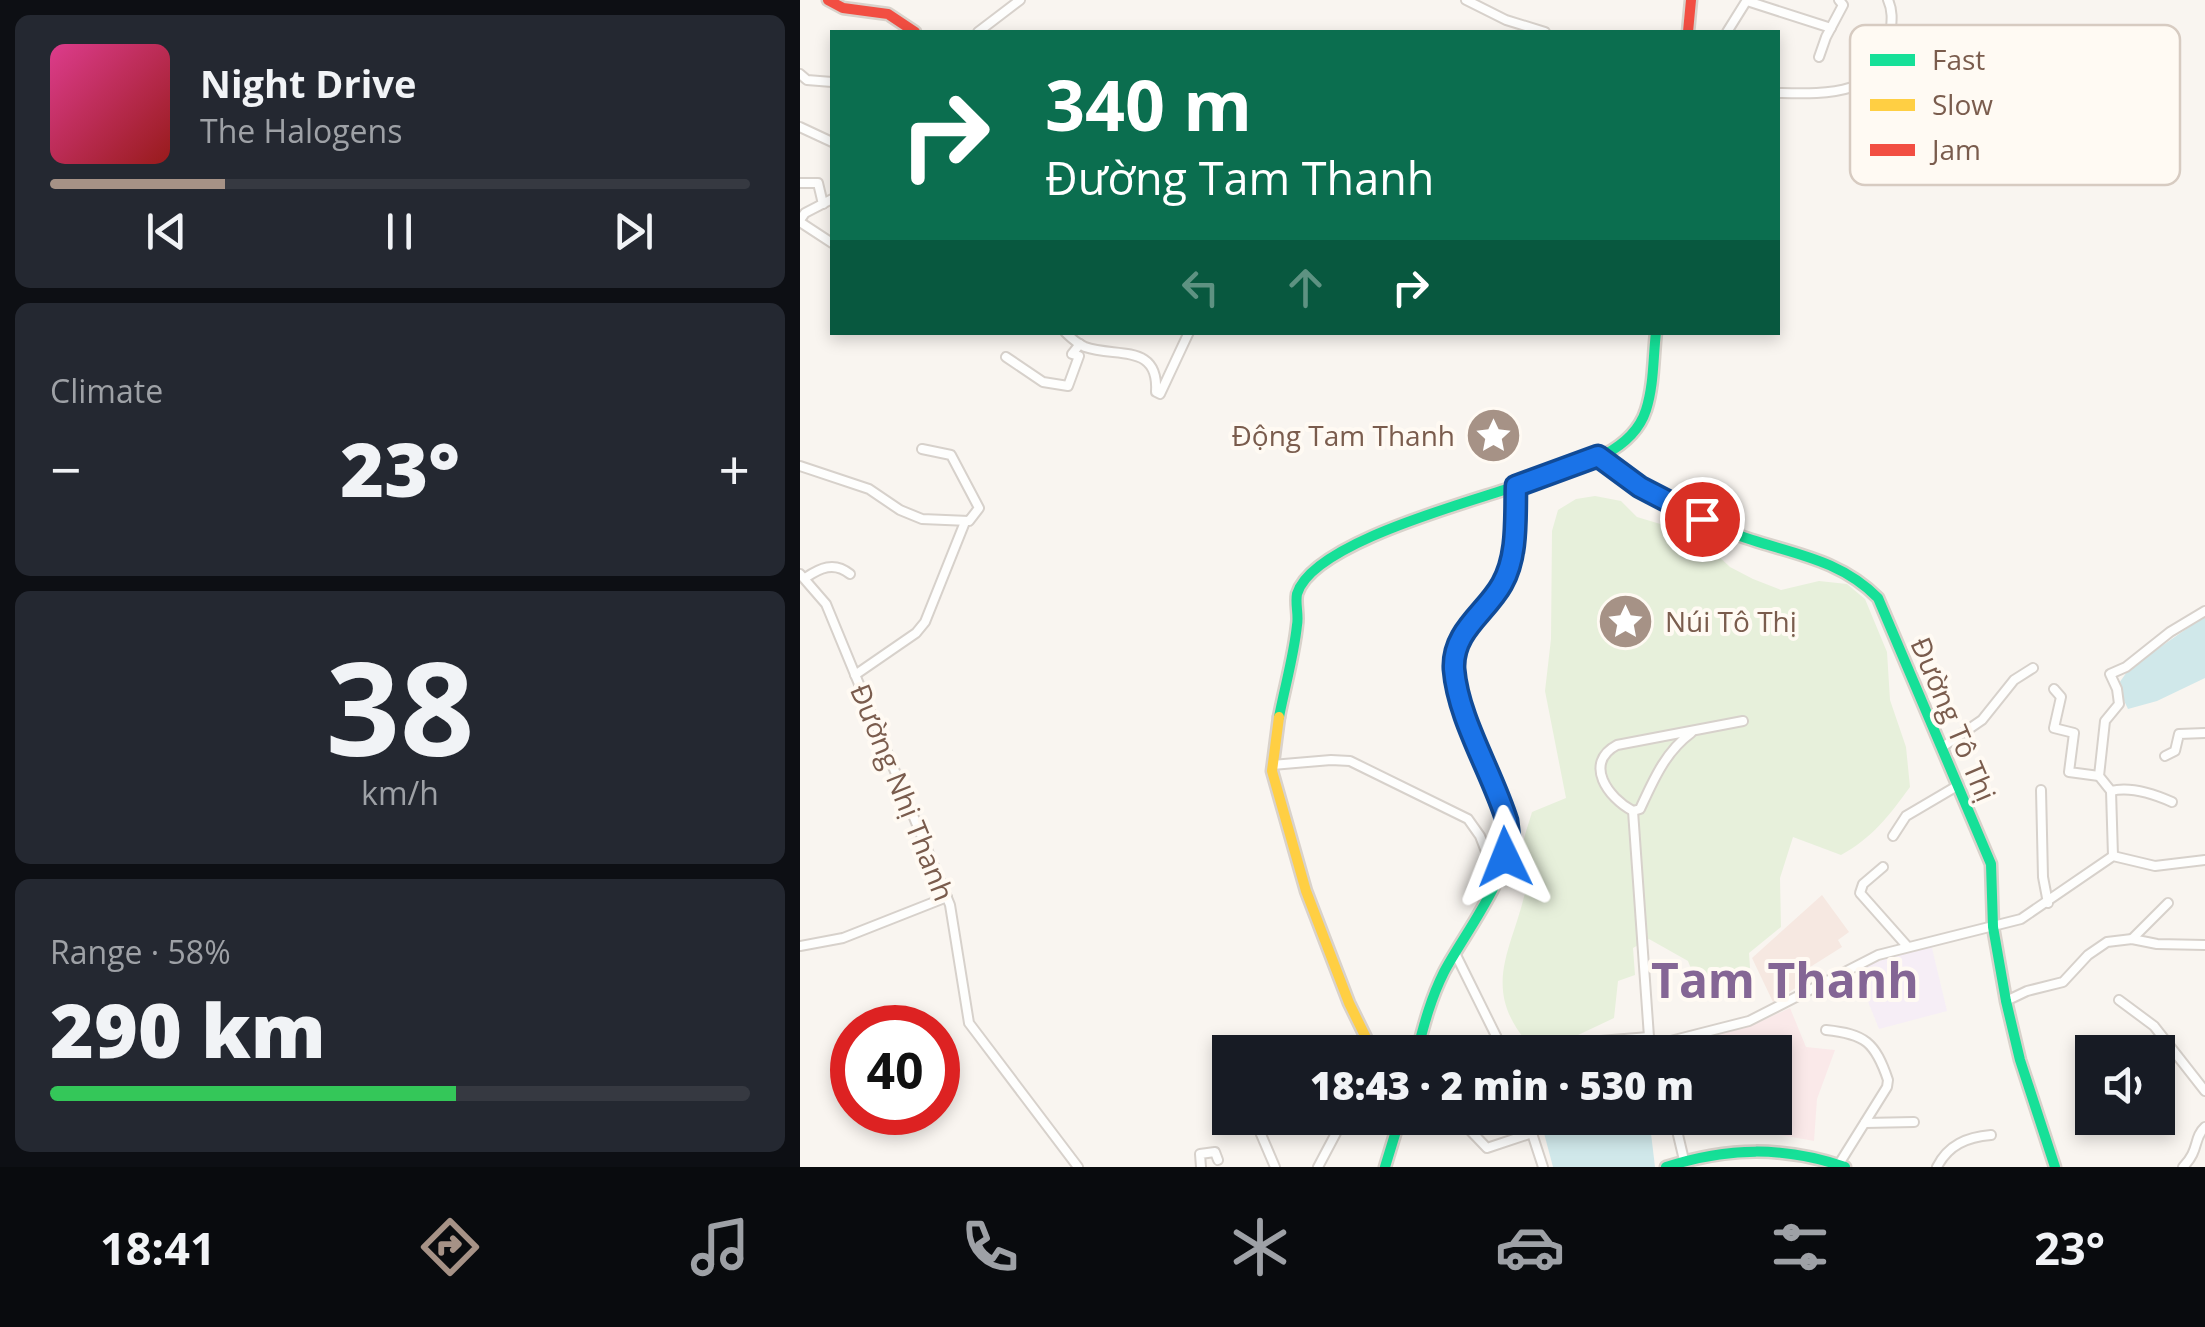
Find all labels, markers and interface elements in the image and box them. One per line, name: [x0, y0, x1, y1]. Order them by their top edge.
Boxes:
legend: [1850, 25, 2180, 185]
text: Fast: [1932, 40, 1985, 78]
text: 340 m: [1045, 56, 1252, 152]
text: Night Drive: [200, 57, 416, 109]
icon: right: [880, 70, 1010, 200]
text: Slow: [1932, 85, 1993, 123]
text: The Halogens: [200, 109, 402, 152]
text: Jam: [1929, 130, 1981, 168]
text: Đường Tam Thanh: [1045, 147, 1434, 208]
icon: previous: [139, 204, 194, 259]
icon: pause: [372, 204, 427, 259]
icon: next: [606, 204, 661, 259]
icon: left: [1173, 260, 1228, 315]
icon: ahead: [1278, 260, 1333, 315]
icon: right: [1383, 260, 1438, 315]
text: Climate: [50, 369, 163, 412]
place icon: Động Tam Thanh: [1464, 405, 1524, 465]
place label: Động Tam Thanh: [1232, 416, 1455, 454]
text: 23°: [340, 417, 460, 519]
text: −: [50, 431, 81, 506]
text: +: [719, 431, 750, 506]
pin: [1660, 477, 1745, 562]
icon: arrive: [1675, 492, 1730, 547]
place icon: Núi Tô Thị: [1596, 591, 1656, 651]
place label: Núi Tô Thị: [1665, 602, 1797, 640]
text: 38: [326, 617, 474, 794]
street label: Đường Tô Thị: [1902, 631, 2006, 807]
street label: Đường Nhị Thanh: [842, 678, 964, 906]
text: km/h: [361, 771, 439, 814]
position arrow: [1453, 805, 1557, 909]
text: Range · 58%: [50, 930, 231, 973]
district label: Tam Thanh: [1651, 947, 1919, 1012]
text: 290 km: [50, 978, 326, 1080]
speed limit sign: 40: [830, 1005, 960, 1135]
map controls: [2075, 1035, 2175, 1135]
button: sound: [2075, 1035, 2175, 1135]
text: 18:43 · 2 min · 530 m: [1310, 1059, 1694, 1111]
icon: directions: [415, 1212, 485, 1282]
icon: music: [685, 1212, 755, 1282]
icon: phone: [955, 1212, 1025, 1282]
icon: climate: [1225, 1212, 1295, 1282]
icon: car: [1495, 1212, 1565, 1282]
icon: filters: [1765, 1212, 1835, 1282]
text: 18:41: [100, 1217, 216, 1278]
text: 23°: [2034, 1217, 2105, 1278]

